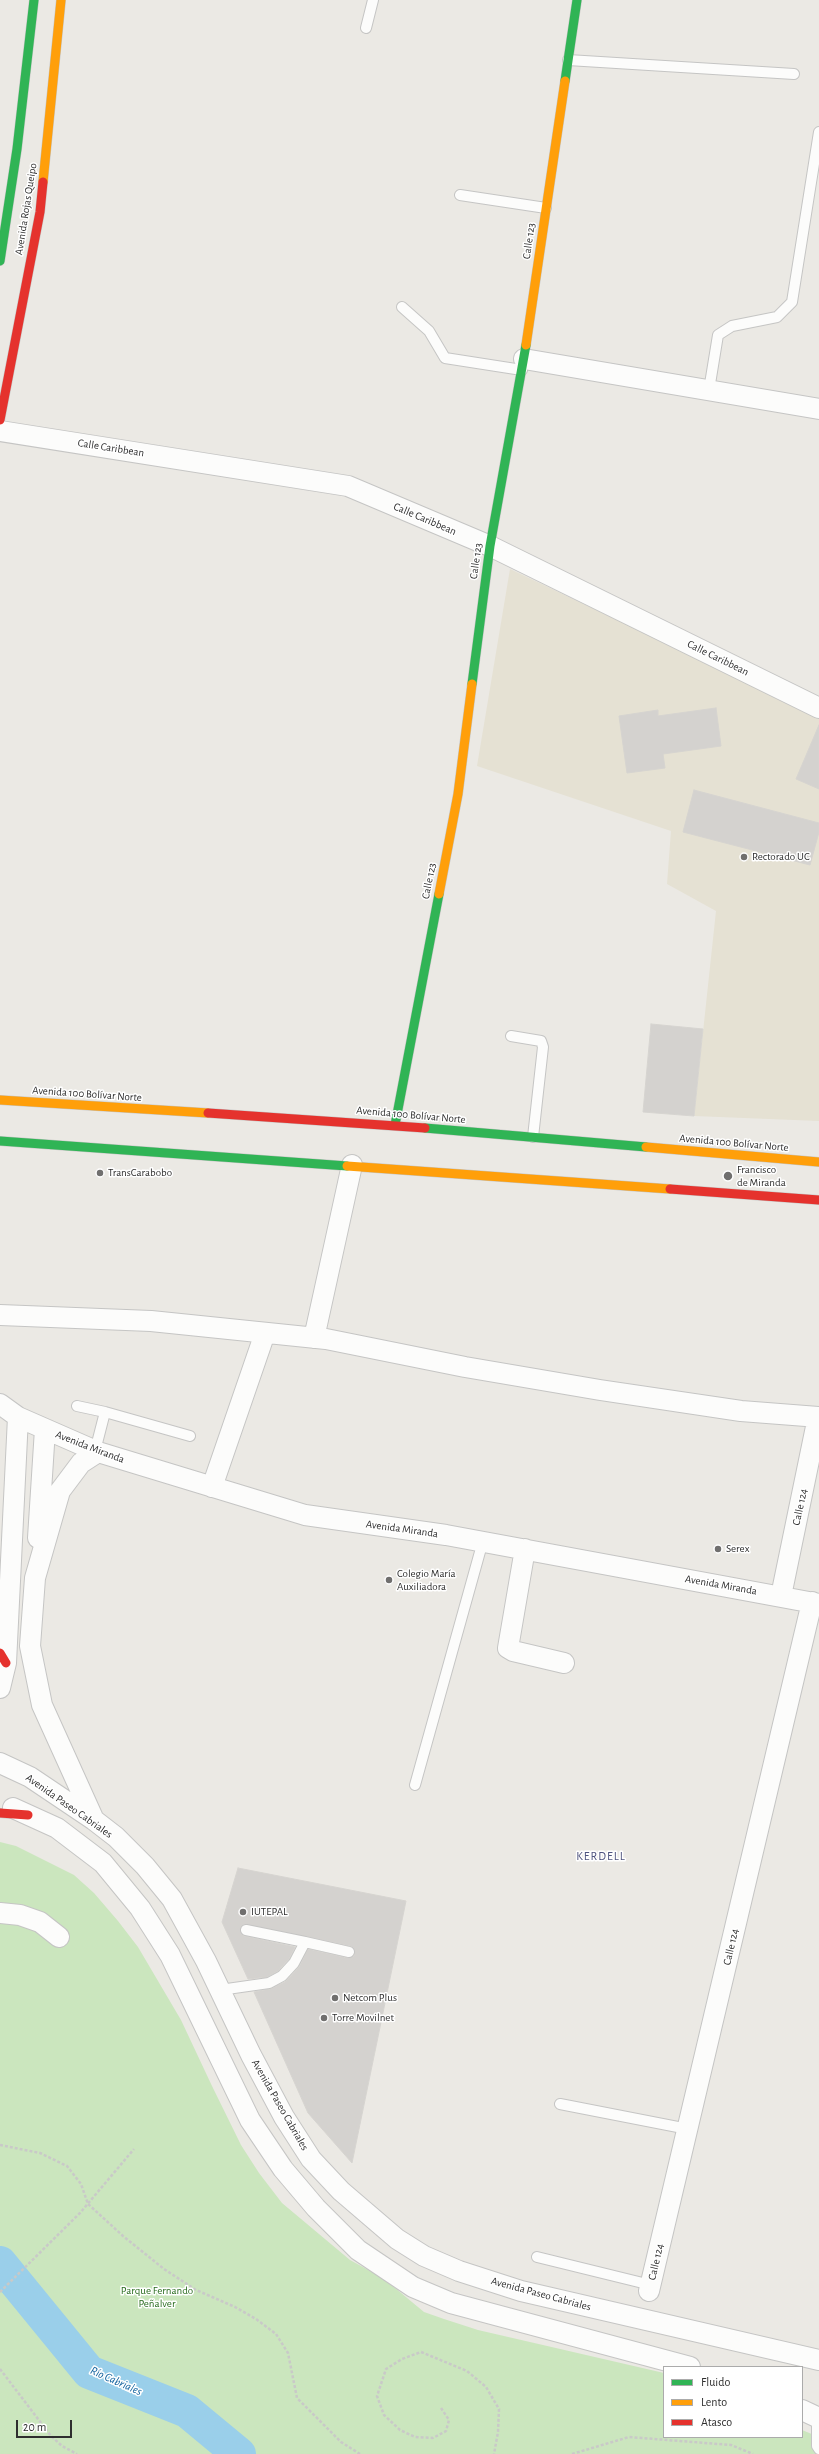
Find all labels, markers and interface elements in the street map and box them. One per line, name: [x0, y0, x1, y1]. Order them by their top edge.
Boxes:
street label: Avenida Rojas Queipo: [12, 162, 40, 256]
street label: Calle 123: [520, 222, 538, 260]
street label: Calle Caribbean: [77, 436, 145, 460]
street label: Calle Caribbean: [392, 500, 458, 538]
street label: Calle 123: [467, 542, 485, 580]
street label: Calle Caribbean: [685, 637, 751, 679]
place label: Rectorado UC: [752, 850, 810, 864]
marker: Rectorado UC: [739, 852, 749, 862]
street label: Calle 123: [419, 862, 439, 900]
street label: Avenida 100 Bolívar Norte: [32, 1084, 142, 1104]
street label: Avenida 100 Bolívar Norte: [356, 1104, 466, 1126]
street label: Avenida 100 Bolívar Norte: [679, 1132, 789, 1154]
place label: Francisco de Miranda: [737, 1163, 786, 1189]
place label: TransCarabobo: [108, 1166, 172, 1180]
marker: TransCarabobo: [95, 1168, 105, 1178]
marker: Francisco de Miranda: [722, 1170, 734, 1182]
street label: Avenida Miranda: [54, 1428, 126, 1466]
street label: Calle 124: [790, 1487, 810, 1527]
street label: Avenida Miranda: [365, 1517, 439, 1541]
place label: Serex: [726, 1542, 749, 1556]
marker: Serex: [713, 1544, 723, 1554]
place label: Colegio María Auxiliadora: [397, 1567, 456, 1593]
street label: Avenida Miranda: [684, 1572, 758, 1598]
marker: Colegio María Auxiliadora: [384, 1575, 394, 1585]
street label: Avenida Paseo Cabriales: [23, 1771, 115, 1841]
district label: KERDELL: [576, 1849, 626, 1863]
place label: IUTEPAL: [251, 1905, 288, 1919]
marker: IUTEPAL: [238, 1907, 248, 1917]
street label: Calle 124: [720, 1927, 742, 1967]
place label: Netcom Plus: [343, 1991, 397, 2005]
marker: Netcom Plus: [330, 1993, 340, 2003]
place label: Torre Movilnet: [332, 2011, 394, 2025]
marker: Torre Movilnet: [319, 2013, 329, 2023]
street label: Avenida Paseo Cabriales: [249, 2057, 311, 2153]
street label: Calle 124: [645, 2242, 667, 2282]
street label: Avenida Paseo Cabriales: [490, 2274, 592, 2314]
park label: Parque Fernando Peñalver: [121, 2284, 193, 2310]
water label: Río Cabriales: [88, 2363, 144, 2399]
legend: [663, 2366, 803, 2438]
text: Fluido: [701, 2376, 730, 2388]
text: Lento: [701, 2396, 727, 2408]
scale bar: [18, 2412, 74, 2438]
text: Atasco: [701, 2416, 732, 2428]
text: 20 m: [23, 2421, 46, 2433]

